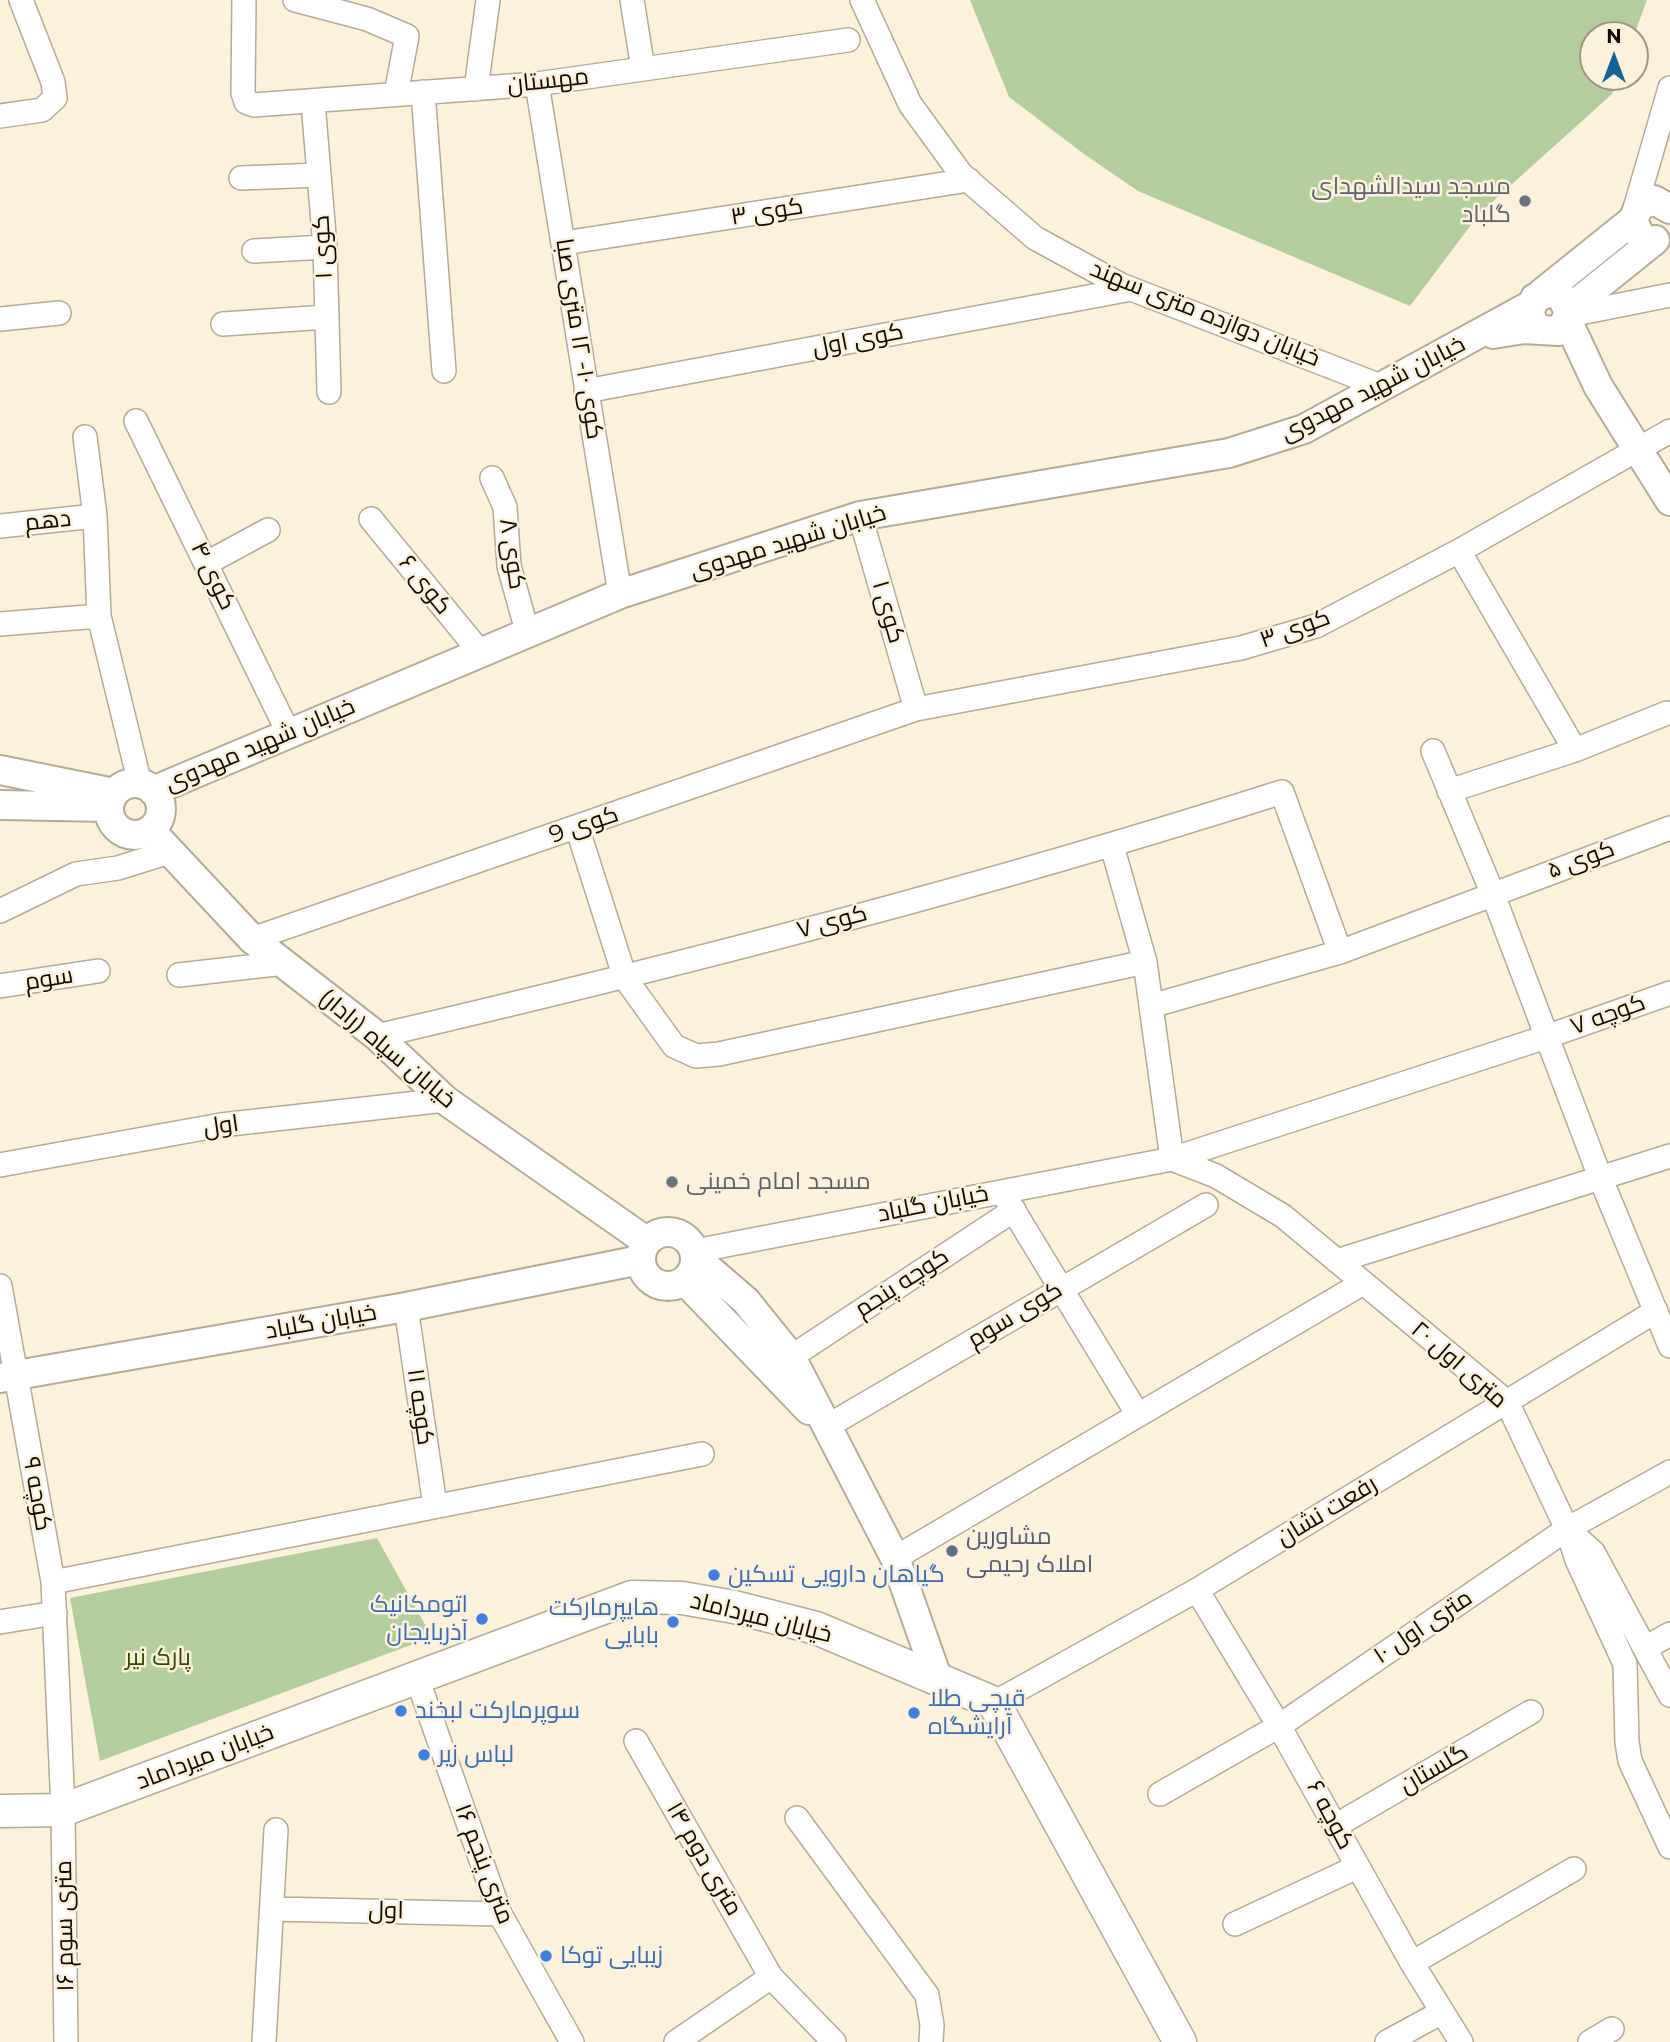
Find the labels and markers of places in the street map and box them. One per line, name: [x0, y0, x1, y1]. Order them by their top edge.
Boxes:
place label: مسجد سیدالشهدای گلباد: [1311, 173, 1511, 229]
marker: مسجد سیدالشهدای گلباد: [1517, 193, 1533, 209]
place label: مسجد امام خمینی: [686, 1168, 871, 1196]
marker: مسجد امام خمینی: [664, 1174, 680, 1190]
place label: مشاورین املاک رحیمی: [966, 1523, 1093, 1579]
marker: مشاورین املاک رحیمی: [944, 1543, 960, 1559]
place label: گیاهان دارویی تسکین: [728, 1561, 945, 1589]
marker: گیاهان دارویی تسکین: [706, 1567, 722, 1583]
place label: اتومکانیک آذربایجان: [370, 1591, 468, 1647]
place label: هایپرمارکت بابایی: [549, 1594, 659, 1650]
marker: اتومکانیک آذربایجان: [474, 1611, 490, 1627]
marker: هایپرمارکت بابایی: [665, 1614, 681, 1630]
place label: قیچی طلا آرایشگاه: [928, 1685, 1026, 1741]
place label: سوپرمارکت لبخند: [415, 1697, 580, 1725]
marker: سوپرمارکت لبخند: [393, 1703, 409, 1719]
marker: قیچی طلا آرایشگاه: [906, 1705, 922, 1721]
place label: لباس زیر: [438, 1741, 514, 1769]
marker: لباس زیر: [416, 1747, 432, 1763]
place label: زیبایی توکا: [560, 1942, 663, 1970]
marker: زیبایی توکا: [538, 1948, 554, 1964]

